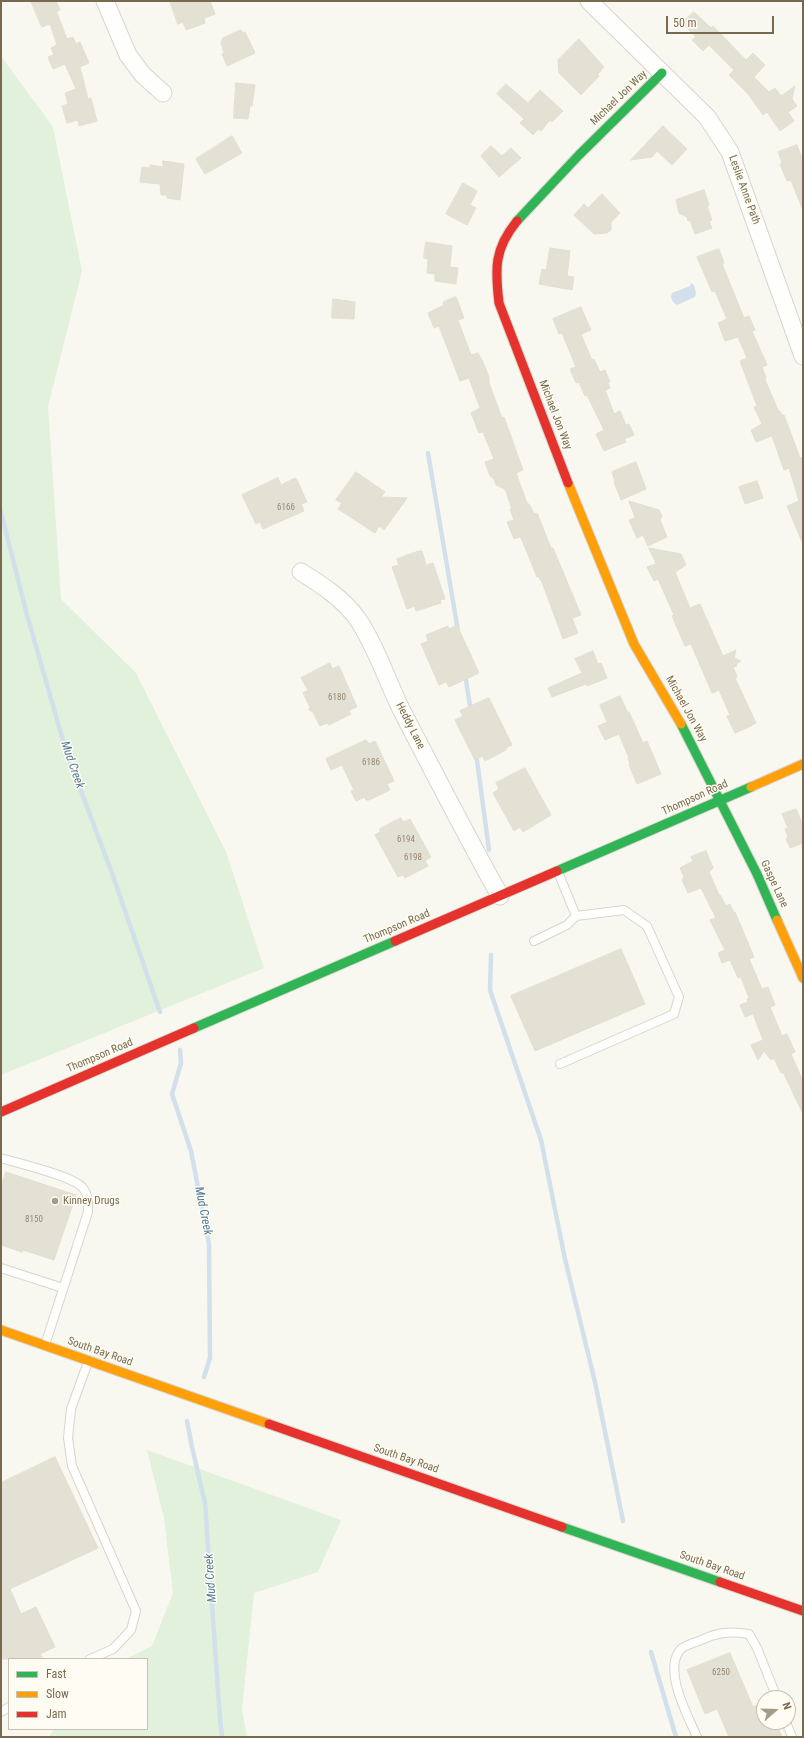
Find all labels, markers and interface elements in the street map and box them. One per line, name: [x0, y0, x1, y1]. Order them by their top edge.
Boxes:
scale bar: [668, 8, 776, 34]
text: 50 m: [673, 16, 697, 30]
street label: Michael Jon Way: [588, 68, 650, 128]
street label: Leslie Anne Path: [725, 154, 763, 226]
street label: Michael Jon Way: [536, 378, 574, 452]
house number: 6166: [277, 503, 295, 513]
street label: Michael Jon Way: [662, 674, 710, 744]
house number: 6180: [328, 693, 346, 703]
street label: Heddy Lane: [393, 700, 427, 752]
water label: Mud Creek: [57, 739, 87, 791]
house number: 6186: [362, 758, 380, 768]
street label: Thompson Road: [660, 778, 730, 818]
house number: 6194: [397, 835, 415, 845]
house number: 6198: [404, 853, 422, 863]
street label: Gaspe Lane: [757, 858, 791, 910]
street label: Thompson Road: [362, 907, 432, 947]
street label: Thompson Road: [65, 1036, 135, 1076]
water label: Mud Creek: [191, 1186, 215, 1236]
place label: Kinney Drugs: [63, 1194, 120, 1208]
marker: Kinney Drugs: [50, 1196, 60, 1206]
house number: 8150: [25, 1215, 43, 1225]
street label: South Bay Road: [66, 1335, 134, 1369]
street label: South Bay Road: [372, 1442, 440, 1476]
street label: South Bay Road: [678, 1549, 746, 1583]
water label: Mud Creek: [202, 1553, 220, 1603]
legend: [8, 1658, 148, 1730]
text: Fast: [46, 1667, 66, 1681]
house number: 6250: [712, 1668, 730, 1678]
text: Slow: [46, 1687, 69, 1701]
north arrow: [756, 1690, 796, 1730]
text: N: [780, 1701, 794, 1711]
text: Jam: [46, 1707, 67, 1721]

